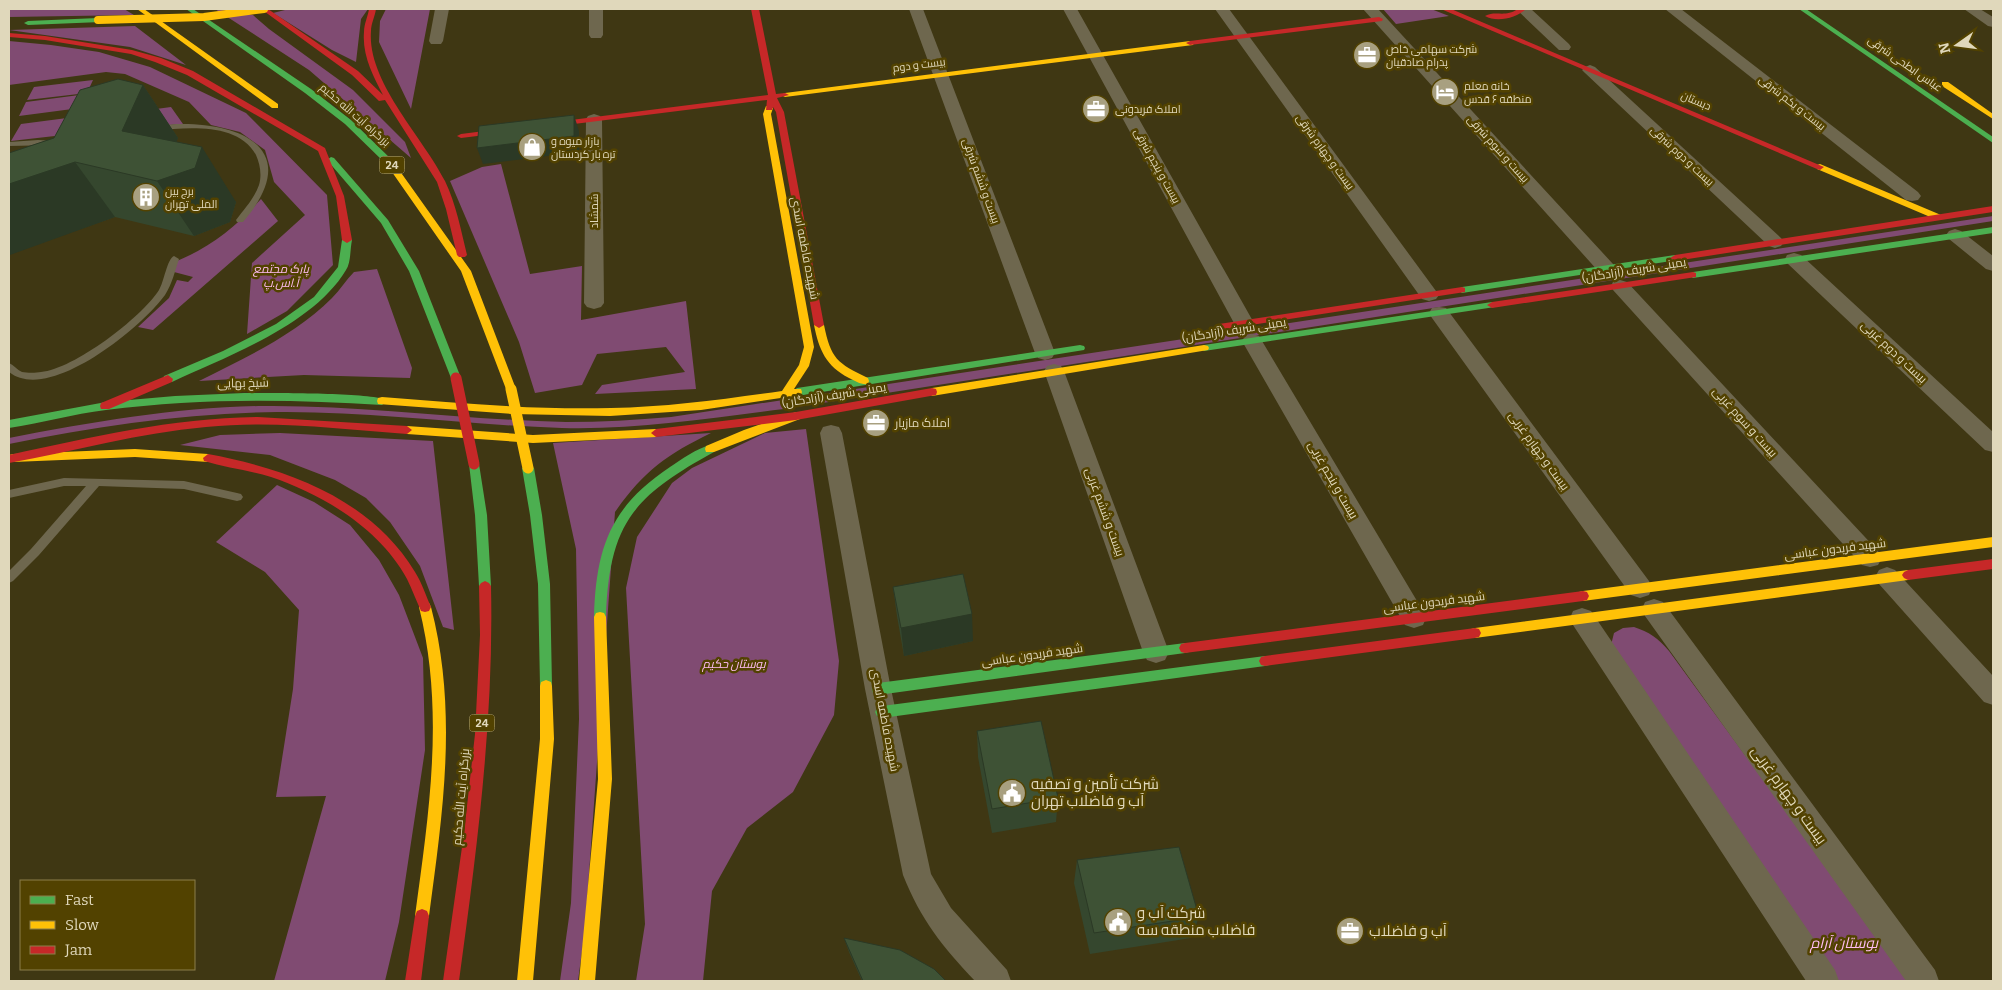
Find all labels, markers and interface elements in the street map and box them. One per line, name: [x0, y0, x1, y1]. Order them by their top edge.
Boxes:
north arrow: [1932, 20, 1982, 70]
street label: عباس ابطحی شرقی: [1865, 34, 1945, 94]
office icon: شرکت سهامی خاص پدرام صادقیان: [1352, 40, 1382, 70]
text: N: [1935, 41, 1954, 55]
place label: شرکت سهامی خاص پدرام صادقیان: [1386, 43, 1477, 70]
street label: بیست و دوم: [892, 55, 946, 76]
street label: بیست و یکم شرقی: [1755, 73, 1828, 134]
hotel icon: خانه معلم منطقه ۶ قدس: [1430, 77, 1460, 107]
street label: بزرگراه آیت الله حکیم: [316, 79, 394, 150]
place label: خانه معلم منطقه ۶ قدس: [1464, 80, 1531, 106]
street label: دبستان: [1679, 89, 1713, 113]
office icon: املاک فریدونی: [1081, 94, 1111, 124]
place label: املاک فریدونی: [1115, 103, 1181, 116]
street label: بیست و چهارم شرقی: [1292, 112, 1357, 193]
street label: بیست و سوم شرقی: [1464, 113, 1532, 186]
street label: بیست و دوم شرقی: [1647, 123, 1716, 189]
street label: بیست و پنجم شرقی: [1130, 126, 1183, 206]
shop icon: بازار میوه و تره بار کردستان: [517, 132, 547, 162]
place label: بازار میوه و تره بار کردستان: [551, 135, 616, 161]
street label: بیست و ششم شرقی: [959, 137, 1002, 226]
road number: 24: [380, 156, 404, 174]
building icon: برج بین الملی تهران: [131, 182, 161, 212]
place label: برج بین الملی تهران: [165, 185, 218, 211]
street label: شمشاد: [588, 194, 601, 228]
street label: شهیده فاطمه اسدی: [788, 195, 822, 301]
street label: یمینی شریف (آزادگان): [1581, 254, 1688, 285]
park label: پارک مجتمع آ.اس.پ: [252, 262, 310, 291]
street label: یمینی شریف (آزادگان): [1181, 314, 1288, 345]
street label: بیست و دوم غربی: [1857, 318, 1930, 387]
street label: شیخ بهایی: [217, 376, 269, 391]
street label: یمینی شریف (آزادگان): [781, 379, 888, 410]
street label: بیست و سوم غربی: [1709, 384, 1780, 461]
office icon: املاک مازیار: [861, 408, 891, 438]
street label: بیست و چهارم غربی: [1504, 409, 1572, 494]
place label: املاک مازیار: [894, 416, 950, 430]
street label: بیست و پنجم غربی: [1303, 439, 1361, 522]
street label: بیست و ششم غربی: [1082, 466, 1128, 559]
street label: شهید فریدون عباسی: [1783, 536, 1887, 562]
street label: شهید فریدون عباسی: [1382, 589, 1486, 615]
street label: شهید فریدون عباسی: [980, 641, 1084, 669]
park label: بوستان حکیم: [701, 657, 767, 672]
street label: شهیده فاطمه اسدی: [868, 667, 902, 773]
road number: 24: [470, 714, 494, 731]
street label: بیست و چهارم غربی: [1746, 742, 1831, 848]
street label: بزرگراه آیت الله حکیم: [449, 748, 473, 846]
place label: شركت تأمين و تصفيه آب و فاضلاب تهران: [1031, 774, 1159, 811]
public building icon: شركت تأمين و تصفيه آب و فاضلاب تهران: [997, 778, 1027, 808]
legend: [20, 880, 195, 970]
text: Fast: [65, 891, 94, 909]
place label: شرکت آب و فاضلاب منطقه سه: [1137, 904, 1255, 939]
public building icon: شرکت آب و فاضلاب منطقه سه: [1103, 907, 1133, 937]
text: Slow: [65, 916, 100, 934]
office icon: آب و فاضلاب: [1335, 916, 1365, 946]
place label: آب و فاضلاب: [1369, 922, 1447, 940]
park label: بوستان آرام: [1809, 934, 1879, 953]
text: Jam: [64, 941, 93, 959]

